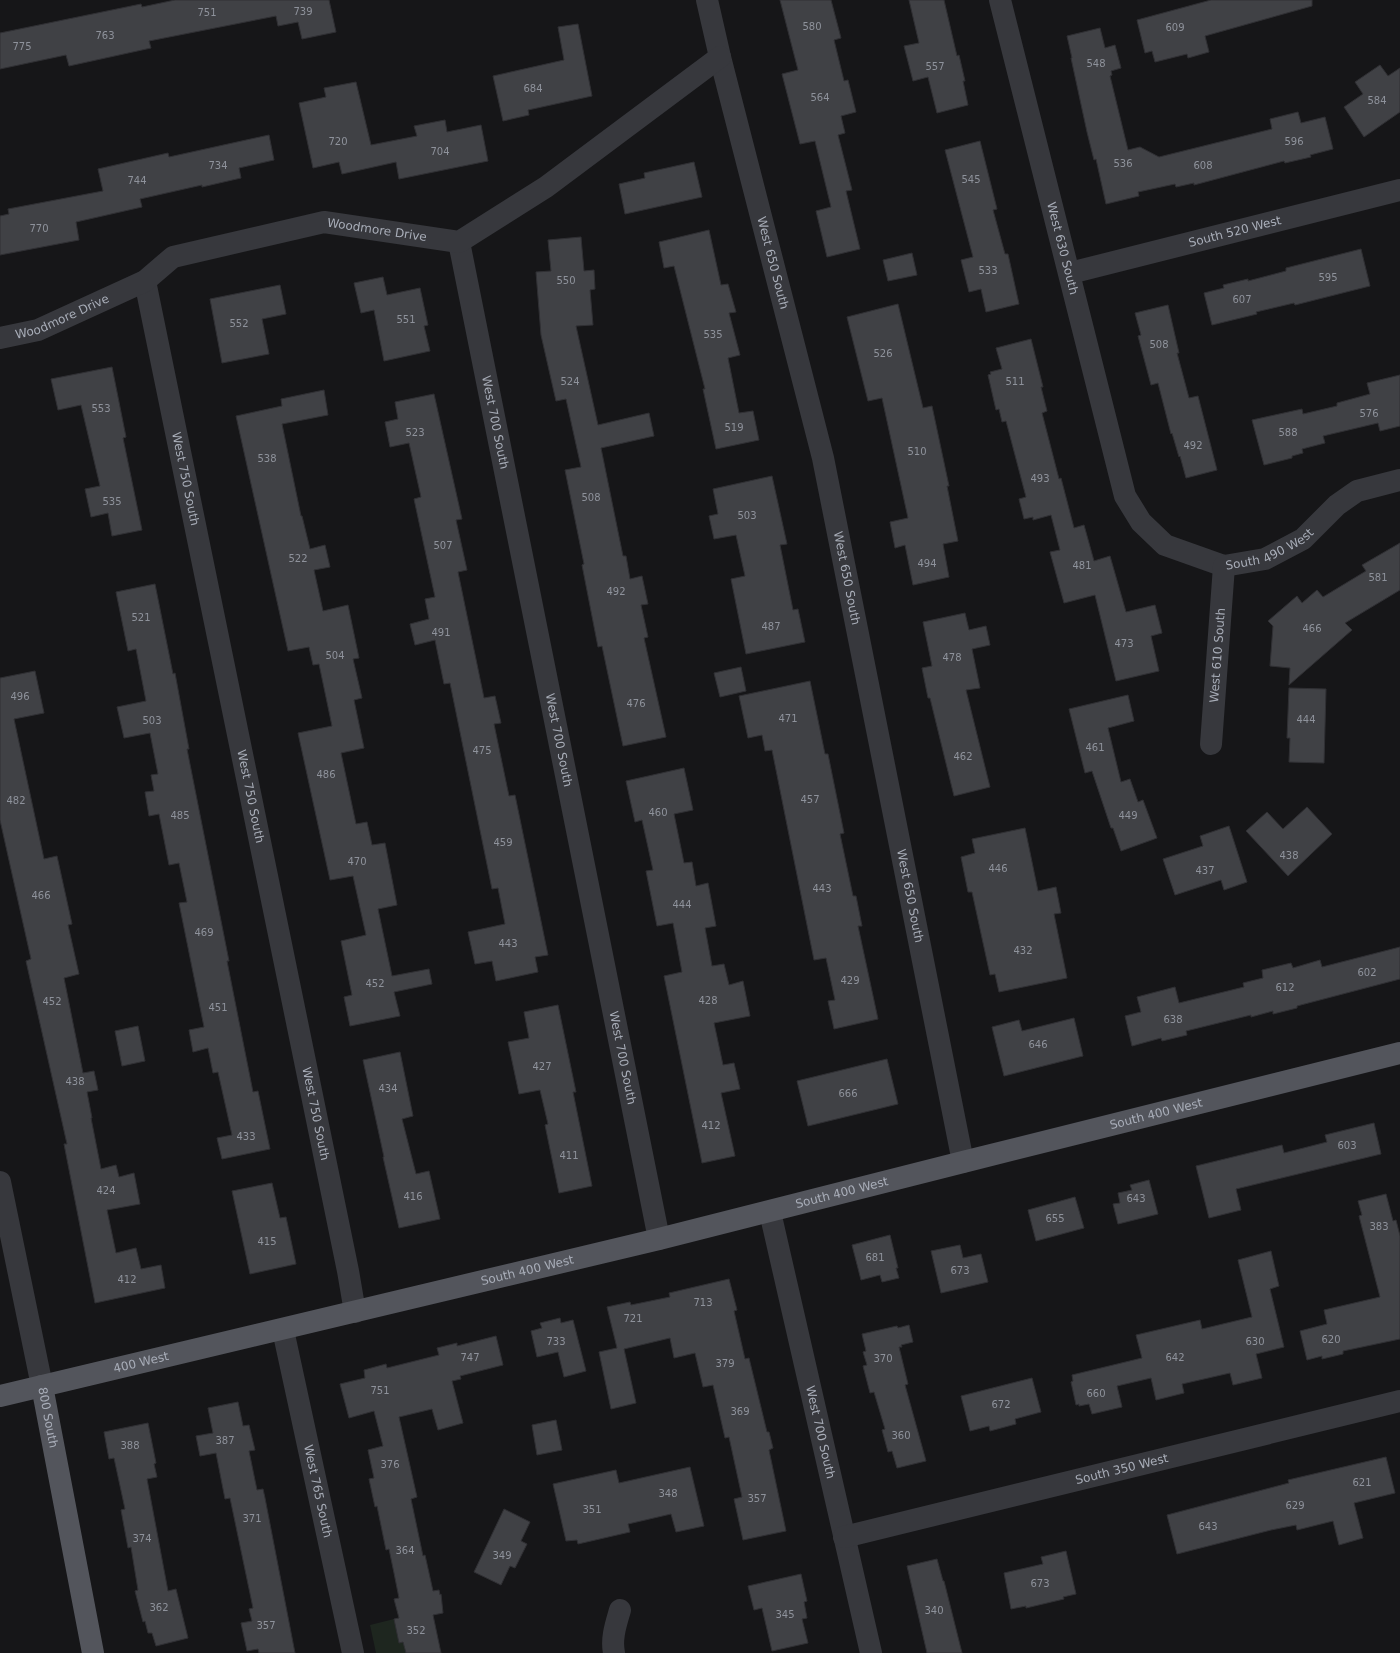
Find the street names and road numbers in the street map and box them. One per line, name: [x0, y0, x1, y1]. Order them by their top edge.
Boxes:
street label: West 630 South: [1044, 200, 1081, 296]
street label: South 520 West: [1187, 213, 1283, 250]
street label: West 650 South: [754, 215, 791, 311]
street label: Woodmore Drive: [326, 216, 428, 244]
street label: Woodmore Drive: [14, 291, 111, 342]
street label: West 700 South: [479, 374, 511, 470]
street label: West 750 South: [169, 431, 202, 527]
street label: South 490 West: [1224, 525, 1317, 573]
street label: West 650 South: [831, 530, 863, 626]
street label: West 610 South: [1207, 607, 1228, 703]
street label: West 700 South: [543, 692, 575, 788]
street label: West 750 South: [234, 748, 267, 844]
street label: West 650 South: [894, 848, 926, 944]
street label: West 700 South: [606, 1010, 639, 1106]
street label: West 750 South: [299, 1066, 332, 1162]
street label: South 400 West: [1108, 1095, 1204, 1132]
street label: South 400 West: [794, 1174, 890, 1211]
street label: South 400 West: [479, 1253, 575, 1288]
street label: 400 West: [112, 1349, 170, 1376]
street label: West 700 South: [803, 1384, 838, 1480]
street label: 800 South: [35, 1386, 61, 1449]
street label: West 765 South: [301, 1443, 335, 1539]
street label: South 350 West: [1074, 1451, 1170, 1487]

